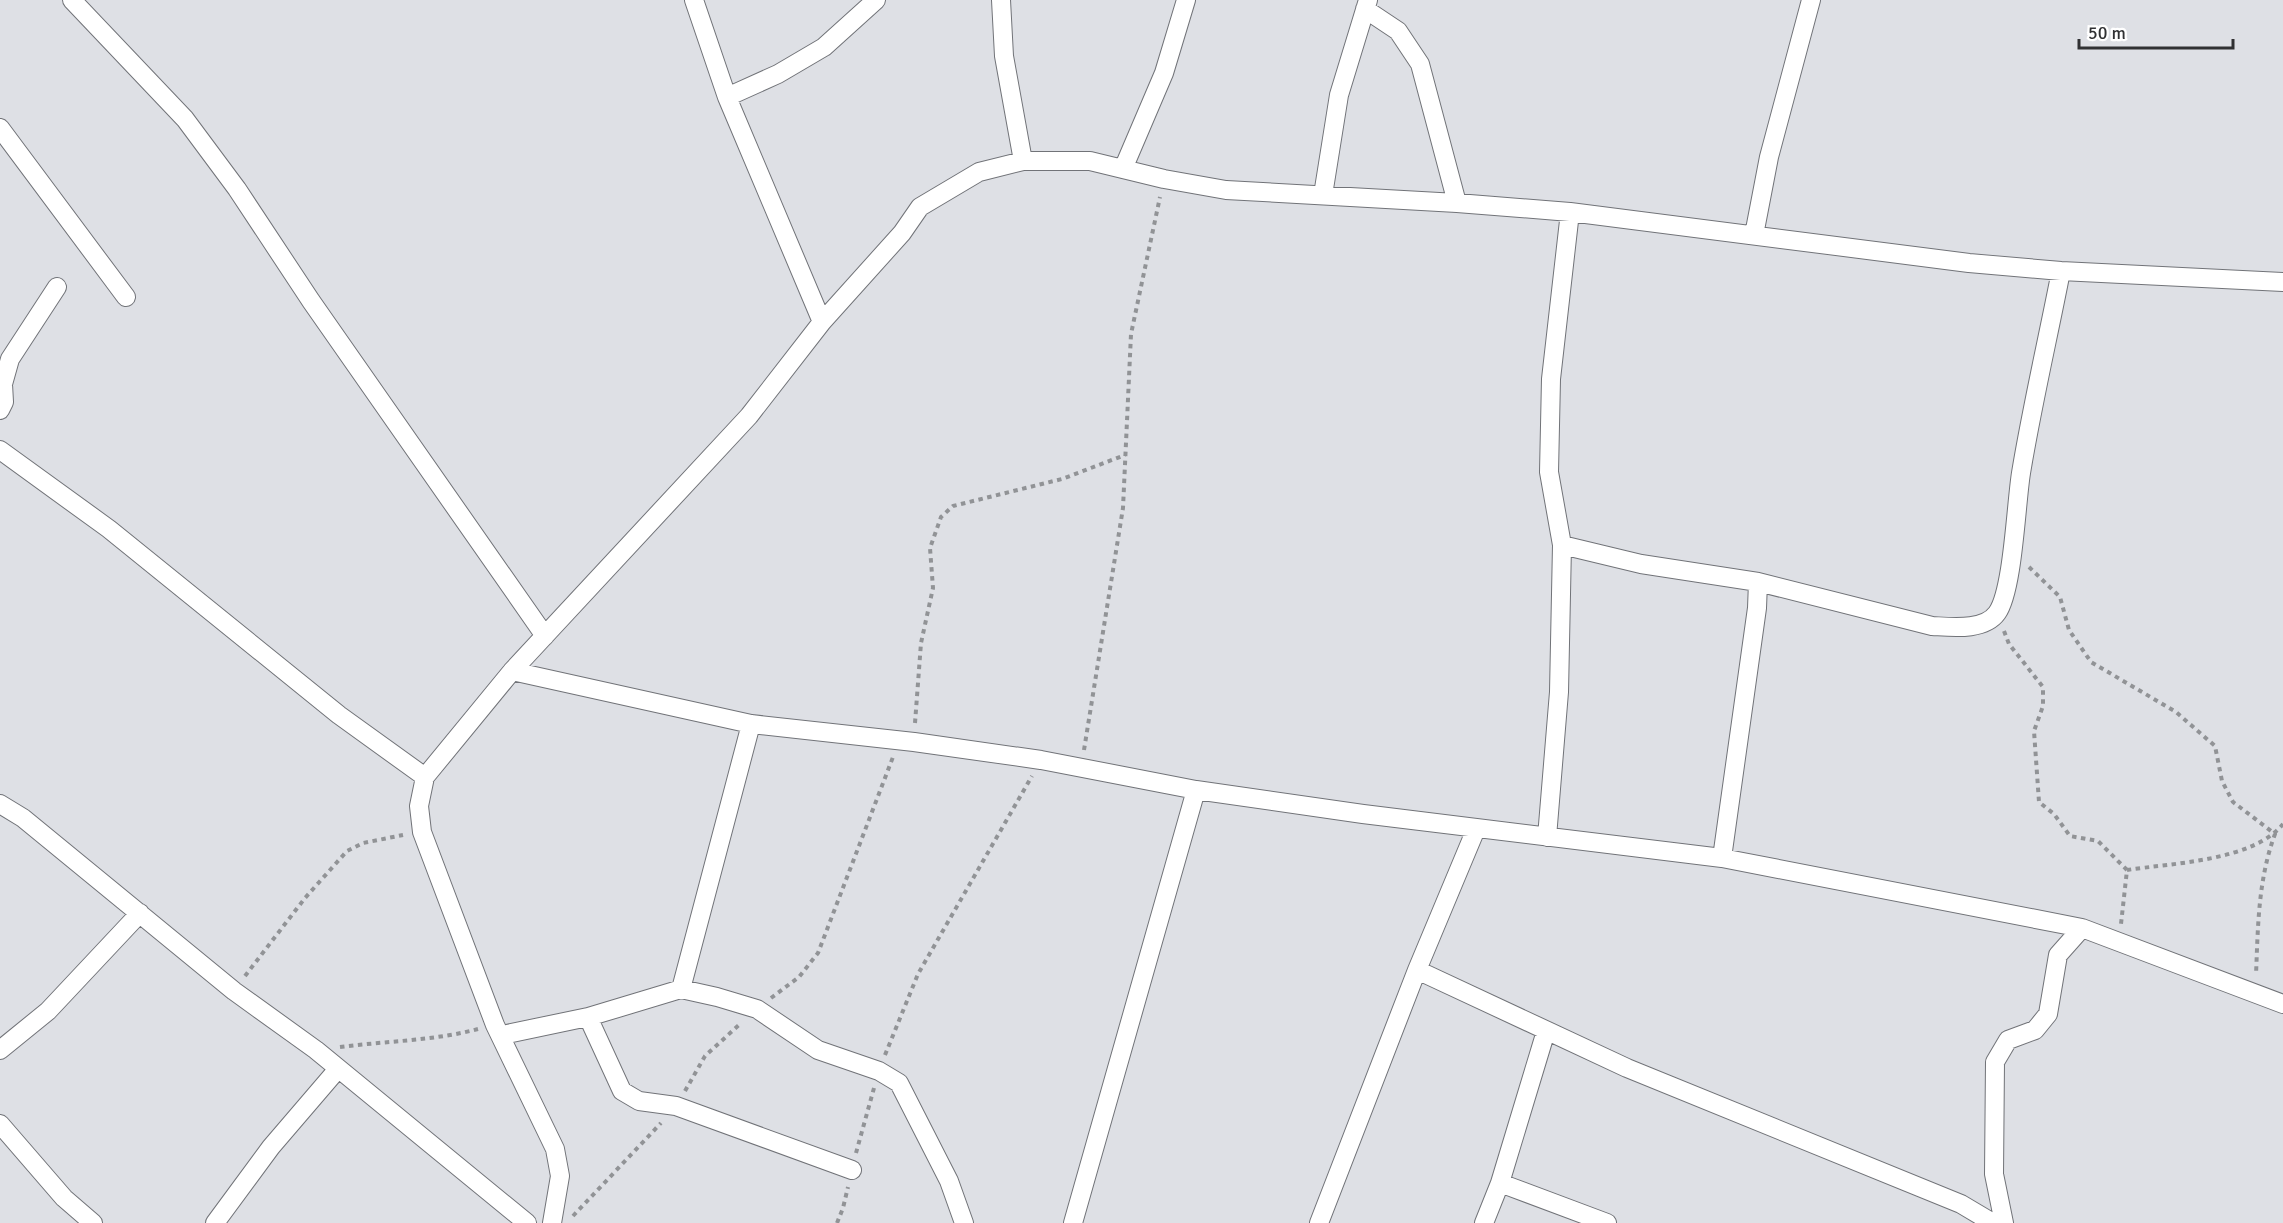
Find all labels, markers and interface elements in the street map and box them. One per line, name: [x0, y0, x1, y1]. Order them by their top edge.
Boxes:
scale bar: [2079, 12, 2234, 50]
text: 50 m: [2088, 22, 2126, 44]

